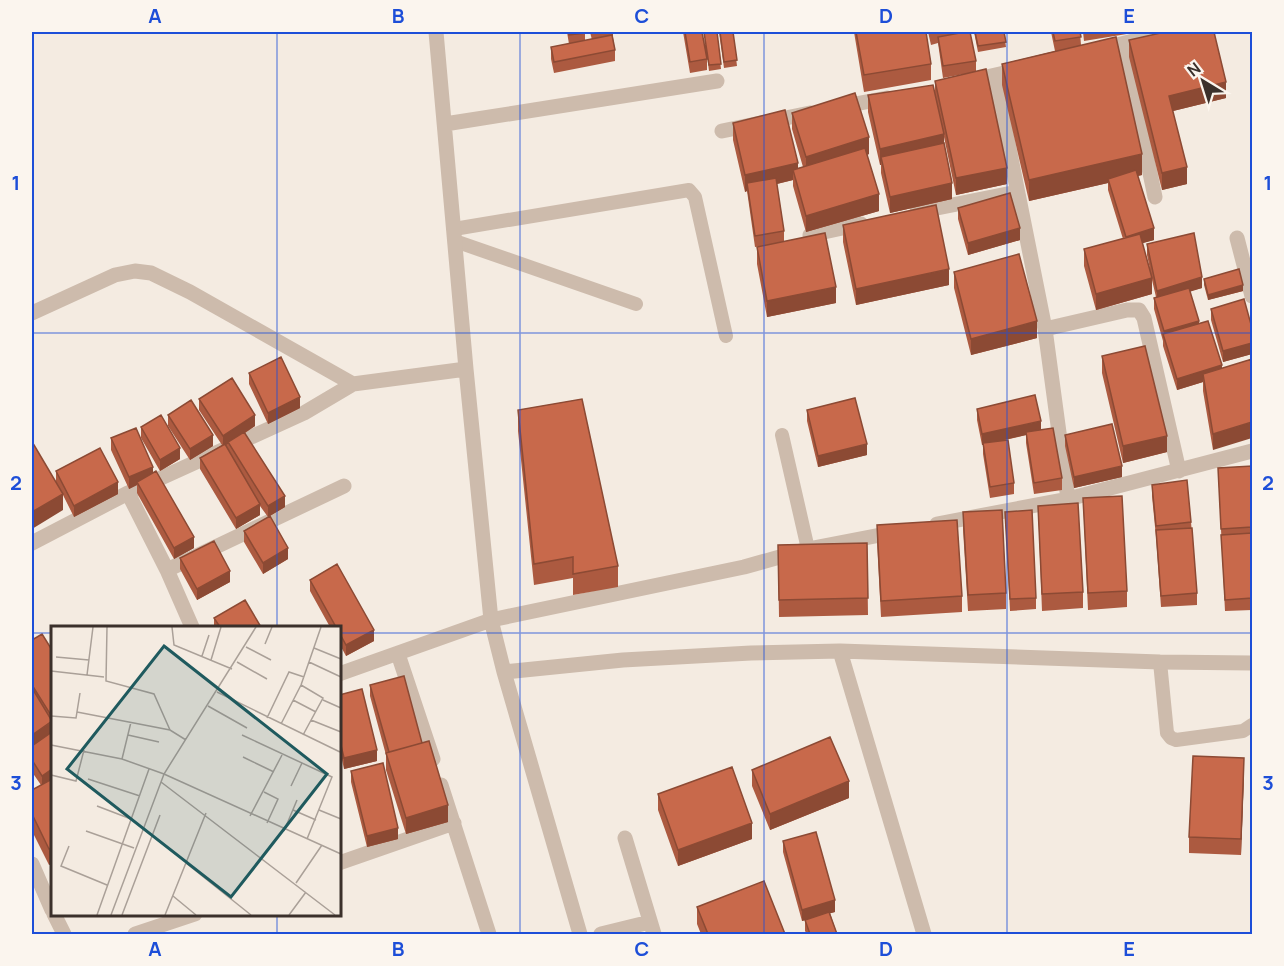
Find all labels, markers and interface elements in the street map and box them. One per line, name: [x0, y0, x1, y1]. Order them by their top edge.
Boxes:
text: A: [148, 2, 162, 29]
text: B: [392, 2, 405, 29]
text: C: [635, 2, 649, 29]
text: D: [879, 2, 893, 29]
text: E: [1123, 2, 1135, 29]
north arrow: [1173, 51, 1233, 111]
text: N: [1182, 57, 1205, 81]
text: 1: [12, 169, 20, 196]
text: 1: [1264, 169, 1272, 196]
text: 2: [10, 469, 22, 496]
text: 2: [1262, 469, 1274, 496]
inset map: [51, 626, 340, 915]
text: 3: [10, 769, 22, 796]
text: 3: [1262, 769, 1274, 796]
text: A: [148, 935, 162, 962]
text: B: [392, 935, 405, 962]
text: C: [635, 935, 649, 962]
text: D: [879, 935, 893, 962]
text: E: [1123, 935, 1135, 962]

